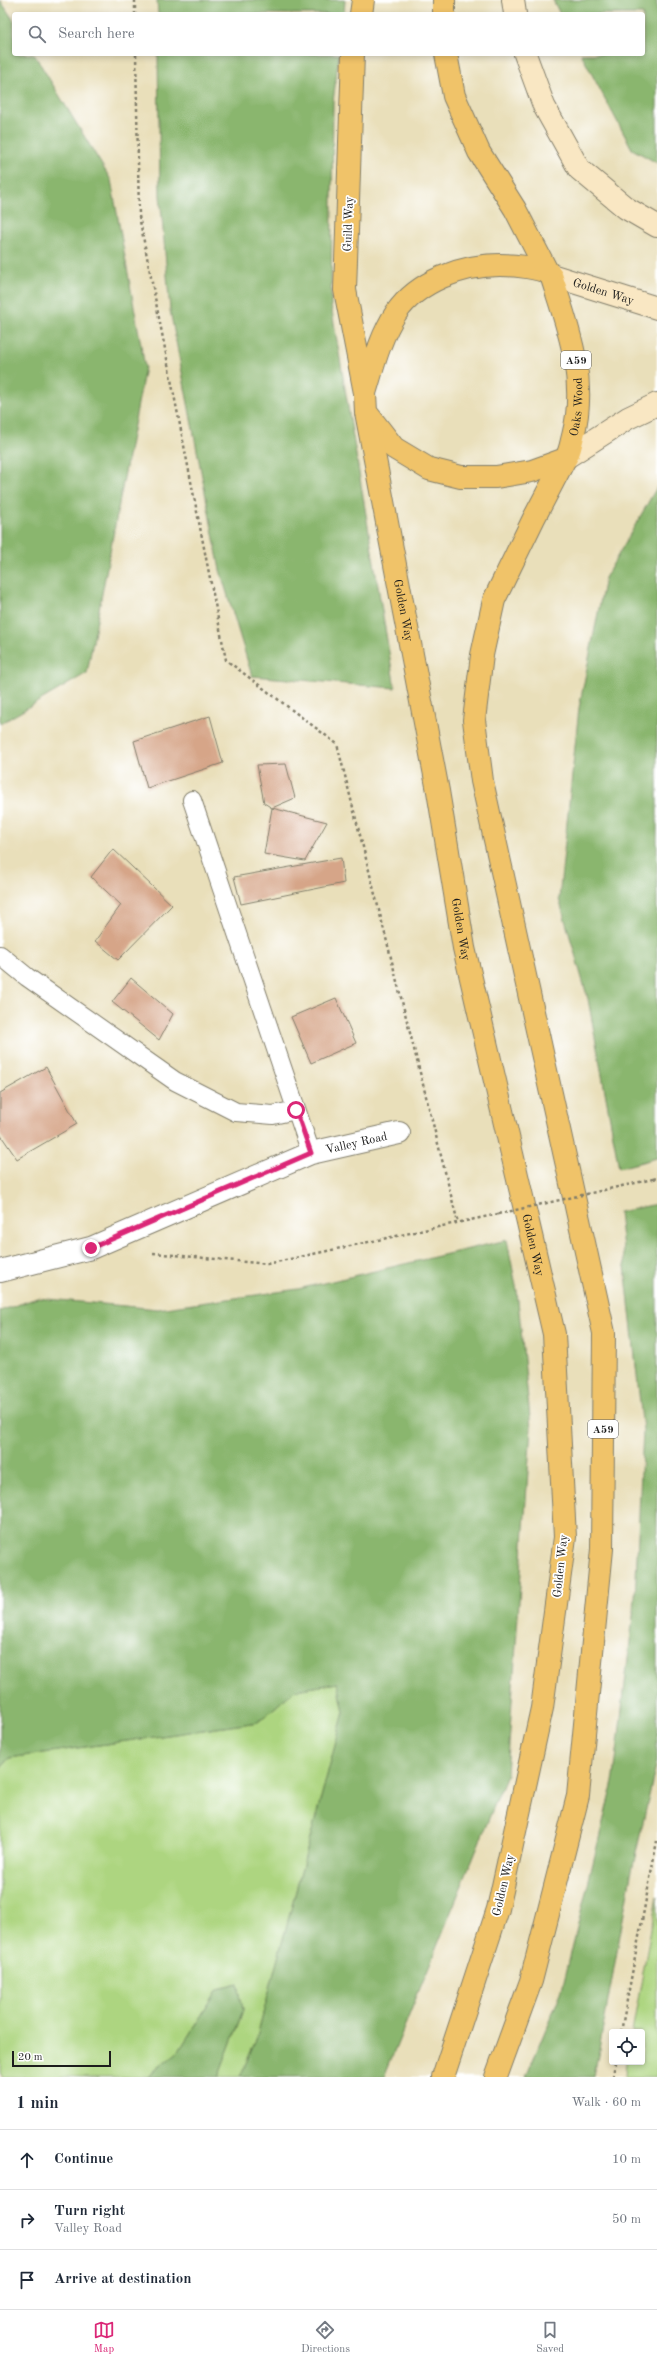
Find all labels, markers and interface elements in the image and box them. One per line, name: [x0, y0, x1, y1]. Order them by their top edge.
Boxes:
search box: [12, 12, 645, 56]
icon: search: [26, 23, 48, 45]
text: Search here: [58, 27, 135, 42]
street label: Guild Way: [342, 196, 356, 252]
street label: Golden Way: [571, 277, 636, 308]
road number: A59: [561, 351, 591, 369]
street label: Oaks Wood: [568, 377, 585, 438]
street label: Golden Way: [391, 578, 415, 644]
street label: Golden Way: [449, 897, 472, 963]
route start: [287, 1101, 305, 1119]
street label: Valley Road: [325, 1131, 389, 1156]
street label: Golden Way: [519, 1213, 545, 1278]
route end: [82, 1239, 100, 1257]
road number: A59: [588, 1420, 618, 1438]
street label: Golden Way: [552, 1533, 570, 1598]
street label: Golden Way: [491, 1852, 517, 1917]
map controls: [609, 2029, 645, 2065]
button: locate: [609, 2029, 645, 2065]
scale bar: [12, 2049, 111, 2068]
text: 20 m: [18, 2052, 43, 2063]
text: 1 min: [16, 2095, 59, 2112]
text: Walk · 60 m: [572, 2096, 641, 2109]
icon: ahead: [16, 2149, 38, 2171]
text: Continue: [54, 2152, 113, 2167]
text: 10 m: [612, 2153, 641, 2166]
text: Turn right: [54, 2204, 125, 2219]
icon: right: [16, 2209, 38, 2231]
text: 50 m: [612, 2213, 641, 2226]
text: Valley Road: [54, 2222, 122, 2235]
icon: arrive: [16, 2269, 38, 2291]
text: Arrive at destination: [54, 2272, 192, 2287]
tab: Map: [93, 2319, 115, 2357]
tab: Directions: [301, 2319, 350, 2357]
tab: Saved: [536, 2319, 564, 2357]

